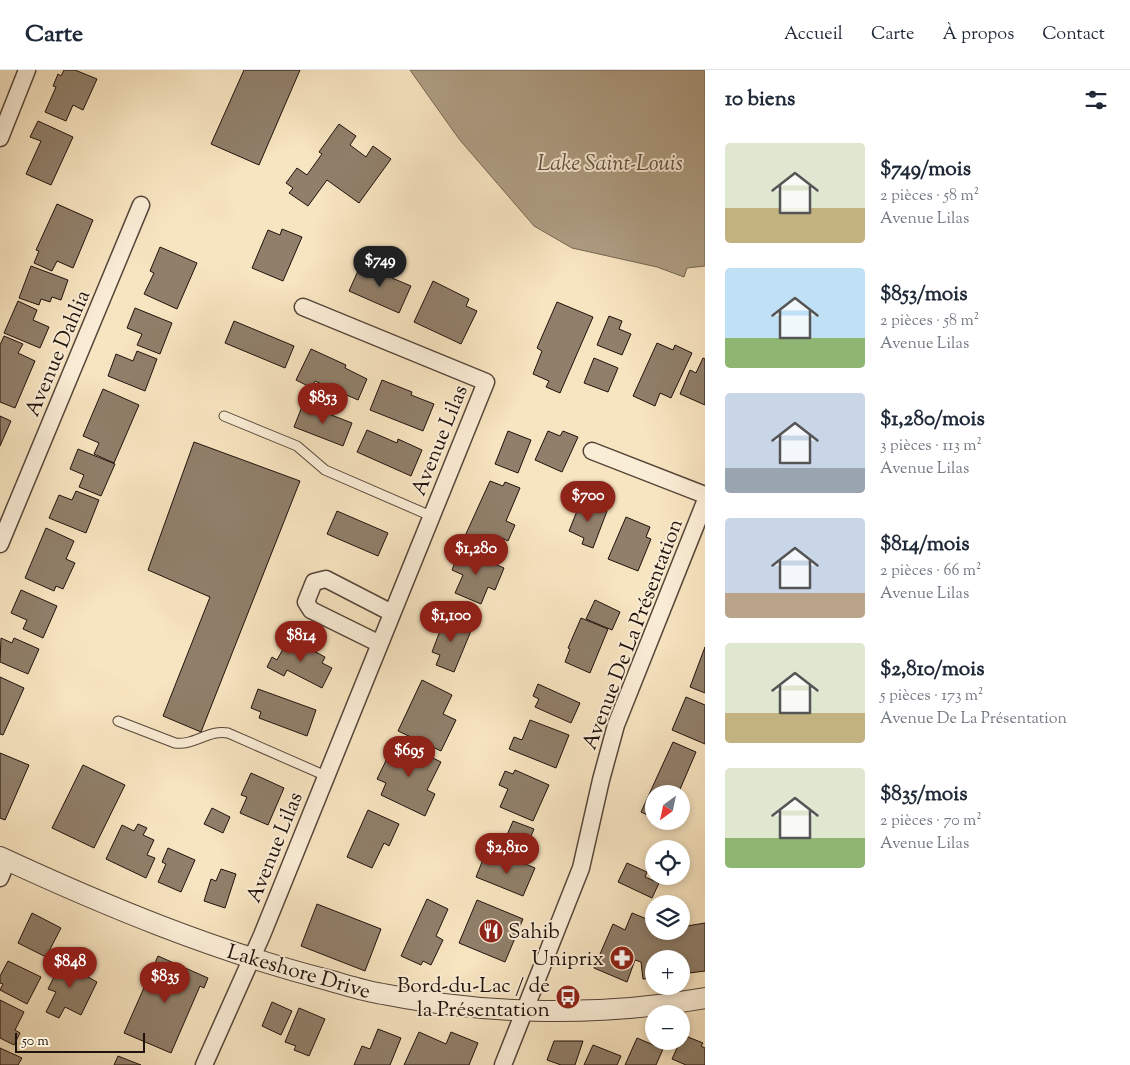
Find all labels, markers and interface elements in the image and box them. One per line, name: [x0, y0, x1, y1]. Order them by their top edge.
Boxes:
text: Carte: [25, 18, 83, 52]
text: Accueil: [784, 22, 843, 48]
text: Carte: [871, 22, 915, 48]
text: À propos: [943, 22, 1014, 48]
text: Contact: [1042, 22, 1105, 48]
text: 10 biens: [725, 85, 795, 115]
icon: filters: [1082, 86, 1110, 114]
water label: Lake Saint-Louis: [537, 149, 683, 181]
text: $749/mois: [880, 155, 971, 185]
icon: home: [765, 163, 825, 223]
text: 2 pièces · 58 m²: [880, 185, 979, 208]
text: Avenue Lilas: [880, 208, 969, 231]
pin: $749: [350, 246, 410, 288]
text: $749: [364, 250, 396, 273]
text: $853/mois: [880, 280, 968, 310]
street label: Avenue Dahlia: [19, 286, 99, 422]
icon: home: [765, 288, 825, 348]
text: 2 pièces · 58 m²: [880, 310, 979, 333]
text: Avenue Lilas: [880, 333, 969, 356]
street label: Avenue Lilas: [405, 381, 477, 501]
pin: $853: [293, 382, 353, 425]
text: $853: [309, 387, 337, 410]
text: $1,280/mois: [880, 405, 985, 435]
icon: home: [765, 413, 825, 473]
text: 3 pièces · 113 m²: [880, 435, 982, 458]
text: Avenue Lilas: [880, 458, 969, 481]
pin: $700: [558, 480, 618, 523]
text: $700: [571, 485, 605, 508]
street label: Avenue De La Présentation: [576, 515, 692, 755]
text: $814/mois: [880, 530, 970, 560]
pin: $1,280: [435, 534, 517, 576]
text: $1,280: [455, 538, 497, 561]
icon: home: [765, 538, 825, 598]
text: 2 pièces · 66 m²: [880, 560, 981, 583]
text: Avenue Lilas: [880, 583, 969, 606]
pin: $1,100: [410, 600, 492, 643]
text: $1,100: [431, 605, 471, 628]
pin: $814: [271, 620, 331, 663]
text: $814: [286, 625, 316, 648]
text: $2,810/mois: [880, 655, 985, 685]
icon: home: [765, 663, 825, 723]
text: 5 pièces · 173 m²: [880, 685, 983, 708]
text: Avenue De La Présentation: [880, 708, 1067, 731]
pin: $695: [379, 736, 439, 778]
text: $695: [394, 740, 424, 763]
text: $835/mois: [880, 780, 968, 810]
north arrow: [645, 785, 690, 830]
map controls: [645, 785, 690, 1050]
street label: Avenue Lilas: [240, 788, 312, 908]
icon: home: [765, 788, 825, 848]
text: 2 pièces · 70 m²: [880, 810, 982, 833]
pin: $2,810: [466, 832, 548, 875]
text: Avenue Lilas: [880, 833, 969, 856]
text: $2,810: [486, 837, 528, 860]
button: locate: [645, 840, 690, 885]
button: layers: [645, 895, 690, 940]
restaurant icon: Sahib: [478, 918, 504, 944]
place label: Sahib: [508, 918, 560, 948]
street label: Lakeshore Drive: [223, 938, 374, 1008]
place label: Uniprix: [532, 945, 604, 975]
pharmacy icon: Uniprix: [609, 945, 635, 971]
pin: $848: [40, 946, 100, 989]
button: +: [645, 950, 690, 995]
text: $848: [54, 951, 86, 974]
pin: $835: [135, 962, 195, 1004]
text: $835: [151, 966, 179, 989]
place label: Bord-du-Lac / de la Présentation: [397, 972, 550, 1026]
bus stop icon: Bord-du-Lac / de la Présentation: [555, 984, 581, 1010]
button: −: [645, 1005, 690, 1050]
scale bar: [15, 1030, 145, 1053]
text: 50 m: [22, 1032, 49, 1052]

